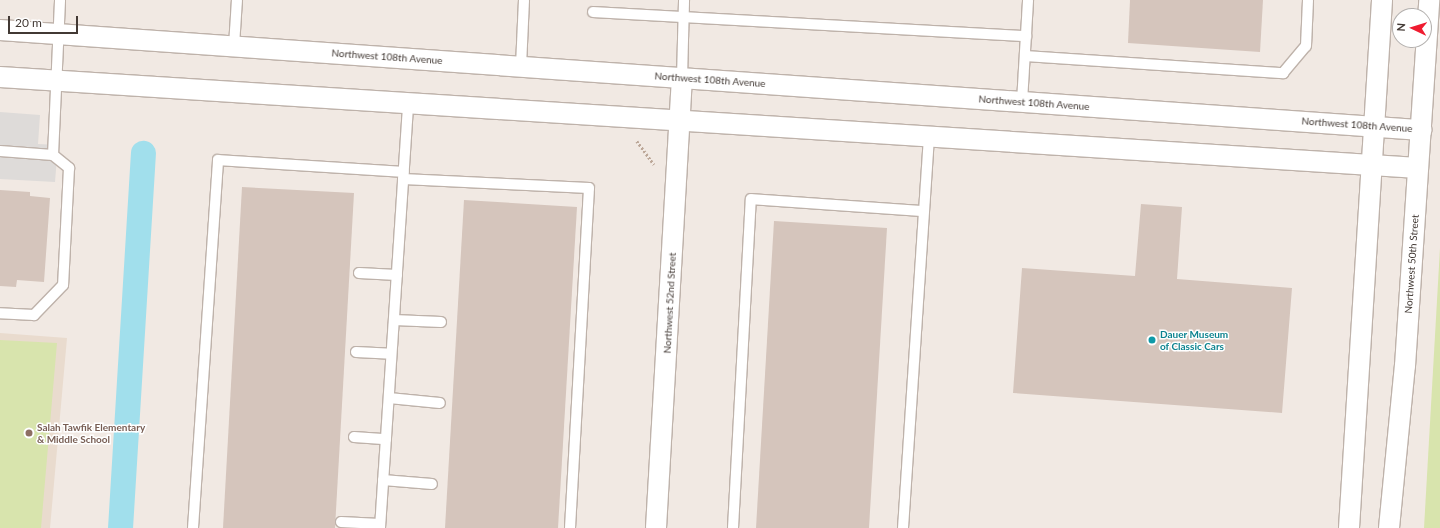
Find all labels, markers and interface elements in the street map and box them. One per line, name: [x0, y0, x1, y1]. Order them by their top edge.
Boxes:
scale bar: [10, 8, 80, 34]
north arrow: [1392, 8, 1432, 48]
text: 20 m: [15, 15, 42, 30]
text: N: [1394, 23, 1407, 32]
street label: Northwest 108th Avenue: [331, 47, 443, 67]
street label: Northwest 108th Avenue: [654, 70, 766, 90]
street label: Northwest 108th Avenue: [978, 93, 1090, 113]
street label: Northwest 108th Avenue: [1301, 115, 1413, 135]
street label: Northwest 50th Street: [1403, 214, 1421, 314]
street label: Northwest 52nd Street: [661, 252, 679, 354]
place label: Dauer Museum of Classic Cars: [1160, 328, 1228, 352]
marker: Dauer Museum of Classic Cars: [1147, 335, 1157, 345]
place label: Salah Tawfik Elementary & Middle School: [37, 421, 145, 444]
marker: Salah Tawfik Elementary & Middle School: [24, 428, 34, 438]

